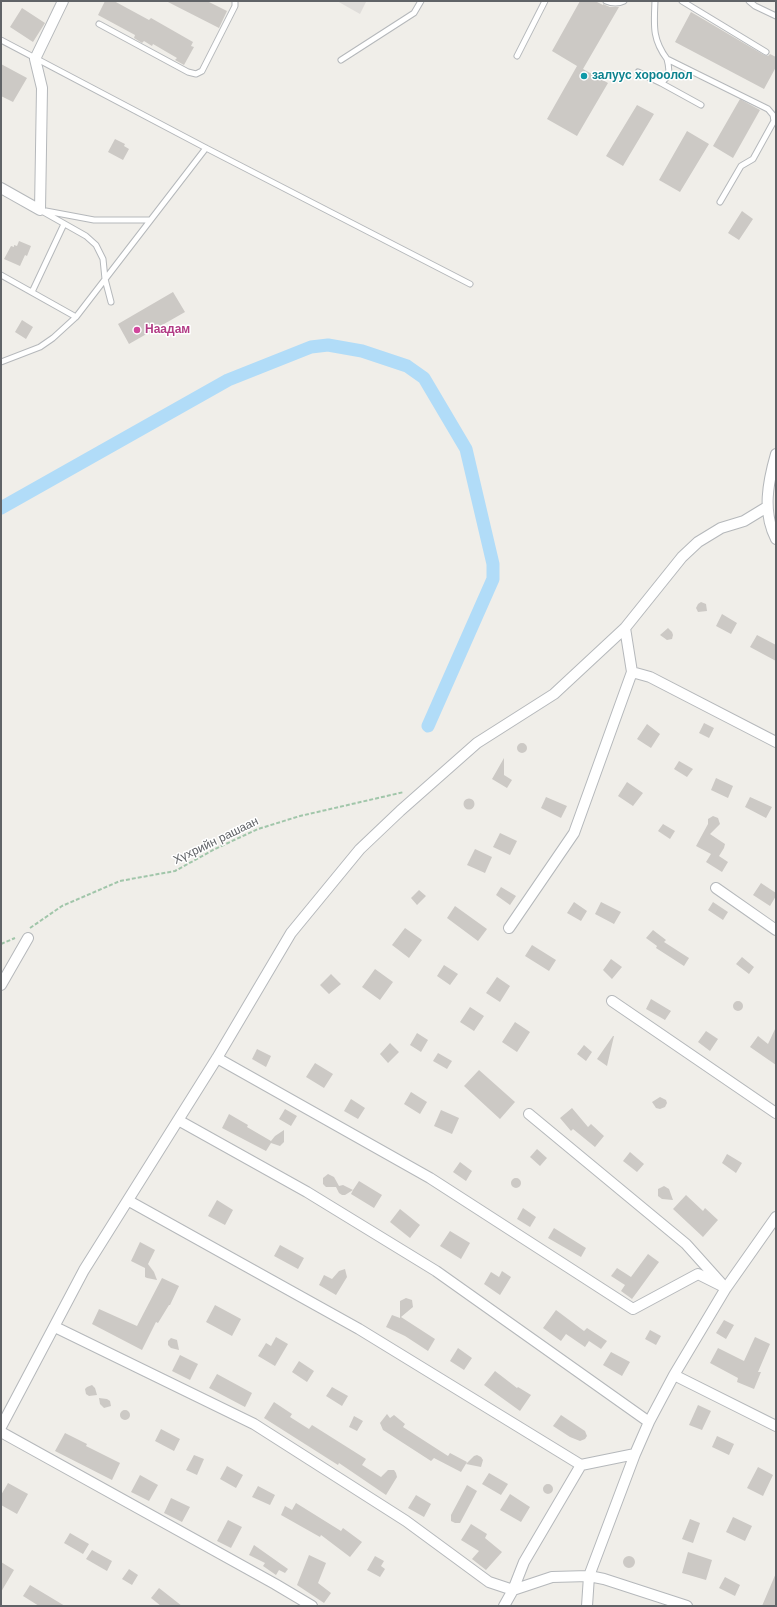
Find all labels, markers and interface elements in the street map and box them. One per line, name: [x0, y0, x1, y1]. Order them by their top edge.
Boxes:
place label: залуус хороолол: [592, 69, 693, 83]
marker: залуус хороолол: [579, 71, 589, 81]
place label: Наадам: [145, 323, 190, 337]
marker: Наадам: [132, 325, 142, 335]
street label: Хүхрийн рашаан: [171, 814, 261, 868]

